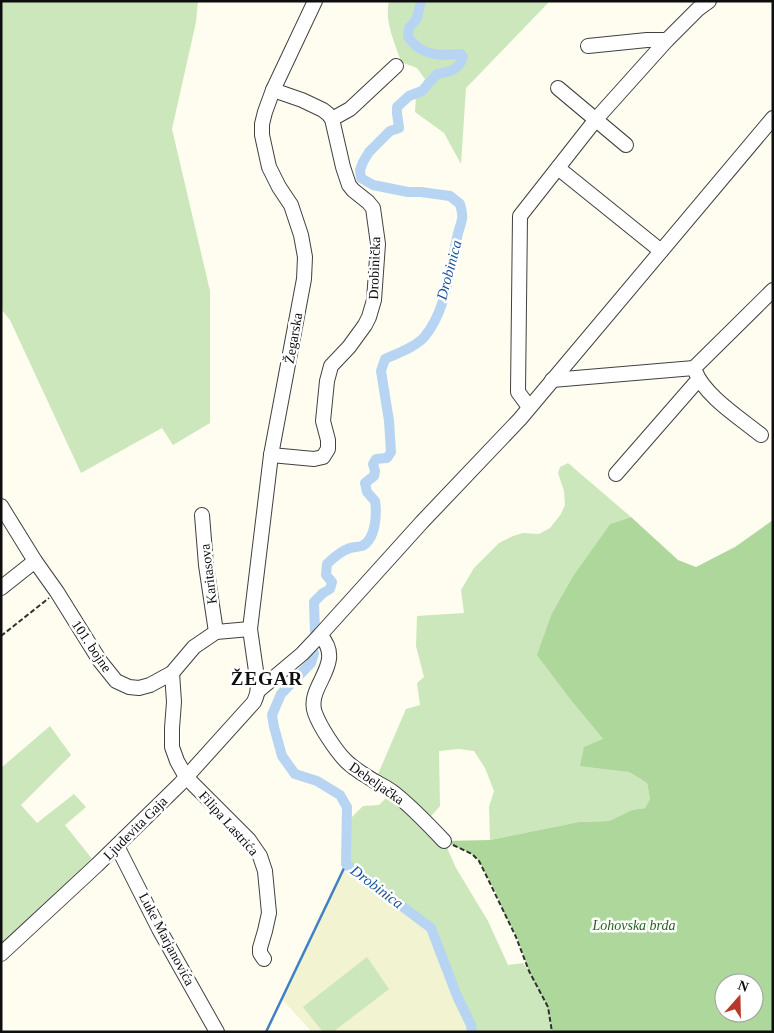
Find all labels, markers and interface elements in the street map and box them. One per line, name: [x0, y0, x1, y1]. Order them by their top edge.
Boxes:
street label: Drobinička: [366, 236, 383, 300]
water label: Drobinica: [433, 238, 465, 303]
street label: Žegarska: [281, 311, 305, 365]
street label: Karitasova: [197, 542, 220, 605]
street label: 101. bojne: [69, 618, 114, 675]
district label: ŽEGAR: [231, 668, 303, 689]
street label: Debeljačka: [347, 759, 407, 808]
street label: Filipa Lastrića: [196, 788, 262, 859]
street label: Ljudevita Gaja: [101, 793, 171, 863]
water label: Drobinica: [347, 862, 406, 912]
street label: Luke Marjanovića: [136, 890, 198, 989]
park label: Lohovska brda: [591, 918, 676, 933]
north arrow: [714, 973, 764, 1023]
text: N: [736, 977, 751, 995]

